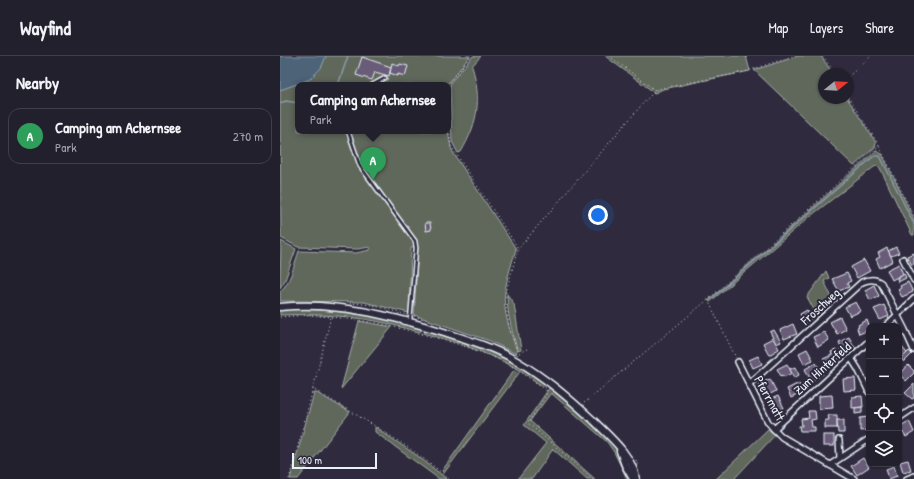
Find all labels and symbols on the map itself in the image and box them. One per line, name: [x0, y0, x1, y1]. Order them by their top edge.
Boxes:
north arrow: [818, 68, 854, 104]
pin: A: [360, 147, 386, 180]
your location: [588, 205, 608, 225]
street label: Froschweg: [796, 283, 844, 329]
street label: Zum Hinterfeld: [789, 337, 855, 399]
street label: Pferrmatt: [750, 372, 790, 424]
scale bar: [292, 451, 377, 470]

